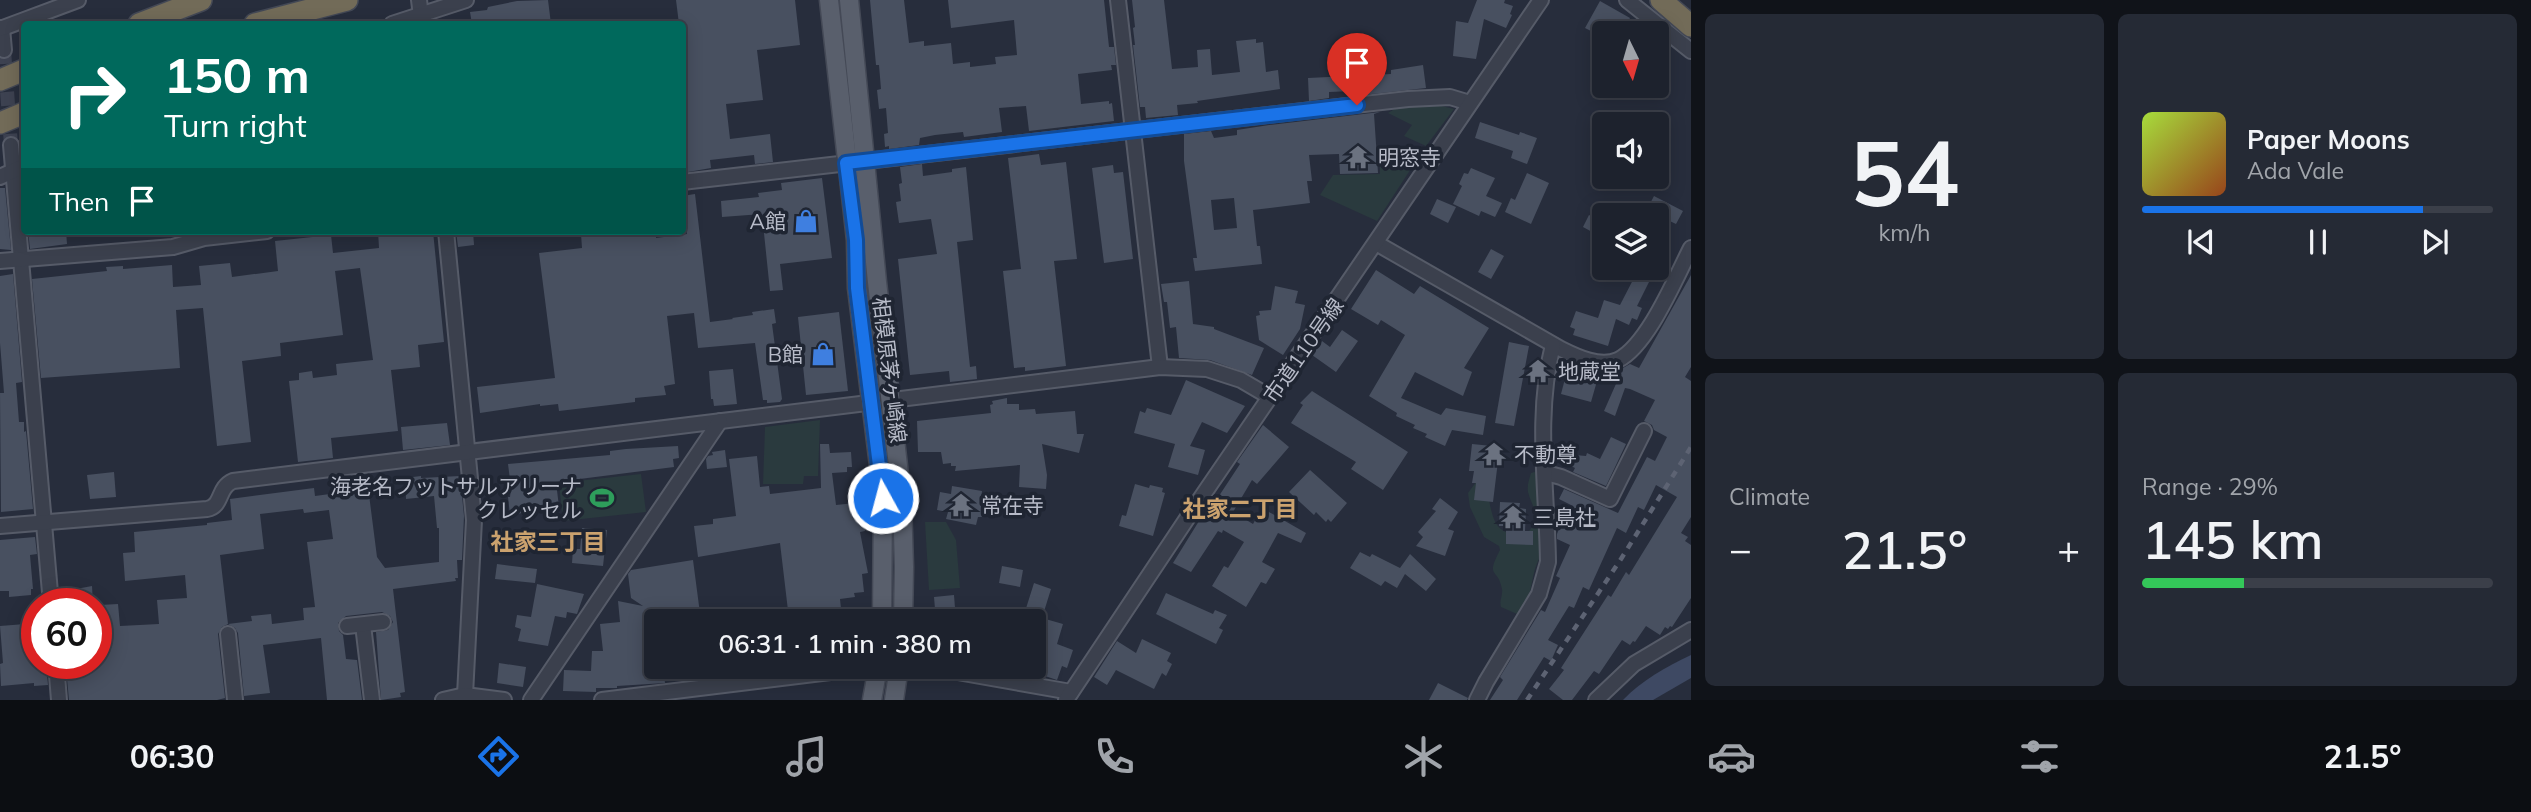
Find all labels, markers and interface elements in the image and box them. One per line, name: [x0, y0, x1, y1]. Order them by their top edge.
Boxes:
north arrow: [1592, 21, 1670, 98]
map controls: [1592, 21, 1669, 280]
pin: [1327, 33, 1387, 105]
text: 150 m: [164, 44, 310, 105]
icon: arrive: [1338, 44, 1376, 82]
icon: right: [49, 49, 140, 140]
text: Turn right: [164, 105, 307, 145]
button: sound: [1592, 112, 1669, 189]
text: 54: [1850, 115, 1959, 229]
text: Paper Moons: [2247, 123, 2410, 156]
temple icon: 明窓寺: [1344, 143, 1372, 171]
place label: 明窓寺: [1378, 144, 1441, 170]
text: Ada Vale: [2247, 156, 2344, 185]
icon: arrive: [123, 182, 161, 220]
text: Then: [49, 185, 109, 218]
button: layers: [1592, 203, 1669, 280]
shop icon: A館: [792, 207, 820, 235]
place label: A館: [750, 208, 786, 234]
text: km/h: [1878, 218, 1931, 247]
icon: previous: [2182, 223, 2220, 261]
icon: pause: [2299, 223, 2337, 261]
icon: next: [2416, 223, 2454, 261]
street label: 市道110号線: [1257, 293, 1349, 407]
street label: 相模原茅ヶ崎線: [868, 295, 912, 445]
shop icon: B館: [809, 340, 837, 368]
place label: B館: [768, 341, 803, 367]
temple icon: 地蔵堂: [1524, 357, 1552, 385]
place label: 地蔵堂: [1558, 358, 1621, 384]
temple icon: 不動尊: [1480, 440, 1508, 468]
place label: 不動尊: [1514, 441, 1577, 467]
position arrow: [846, 461, 920, 535]
text: Range · 29%: [2142, 472, 2278, 501]
place label: 海老名フットサルアリーナ クレッセル: [330, 473, 582, 523]
text: Climate: [1729, 482, 1810, 511]
sports icon: 海老名フットサルアリーナ クレッセル: [588, 484, 616, 512]
temple icon: 常在寺: [947, 491, 975, 519]
place label: 常在寺: [981, 492, 1044, 518]
district label: 社家二丁目: [1183, 494, 1298, 523]
temple icon: 三島社: [1499, 503, 1527, 531]
place label: 三島社: [1533, 504, 1596, 530]
text: 145 km: [2142, 507, 2323, 572]
text: 21.5°: [1842, 517, 1967, 582]
text: −: [1729, 525, 1752, 573]
text: +: [2057, 525, 2080, 573]
district label: 社家三丁目: [491, 527, 606, 556]
speed limit sign: 60: [21, 588, 112, 679]
text: 06:31 · 1 min · 380 m: [718, 627, 972, 660]
icon: directions: [474, 732, 523, 781]
icon: music: [782, 732, 831, 781]
icon: phone: [1090, 732, 1139, 781]
icon: climate: [1399, 732, 1448, 781]
icon: car: [1707, 732, 1756, 781]
icon: filters: [2015, 732, 2064, 781]
text: 06:30: [130, 736, 214, 776]
text: 21.5°: [2324, 736, 2401, 776]

